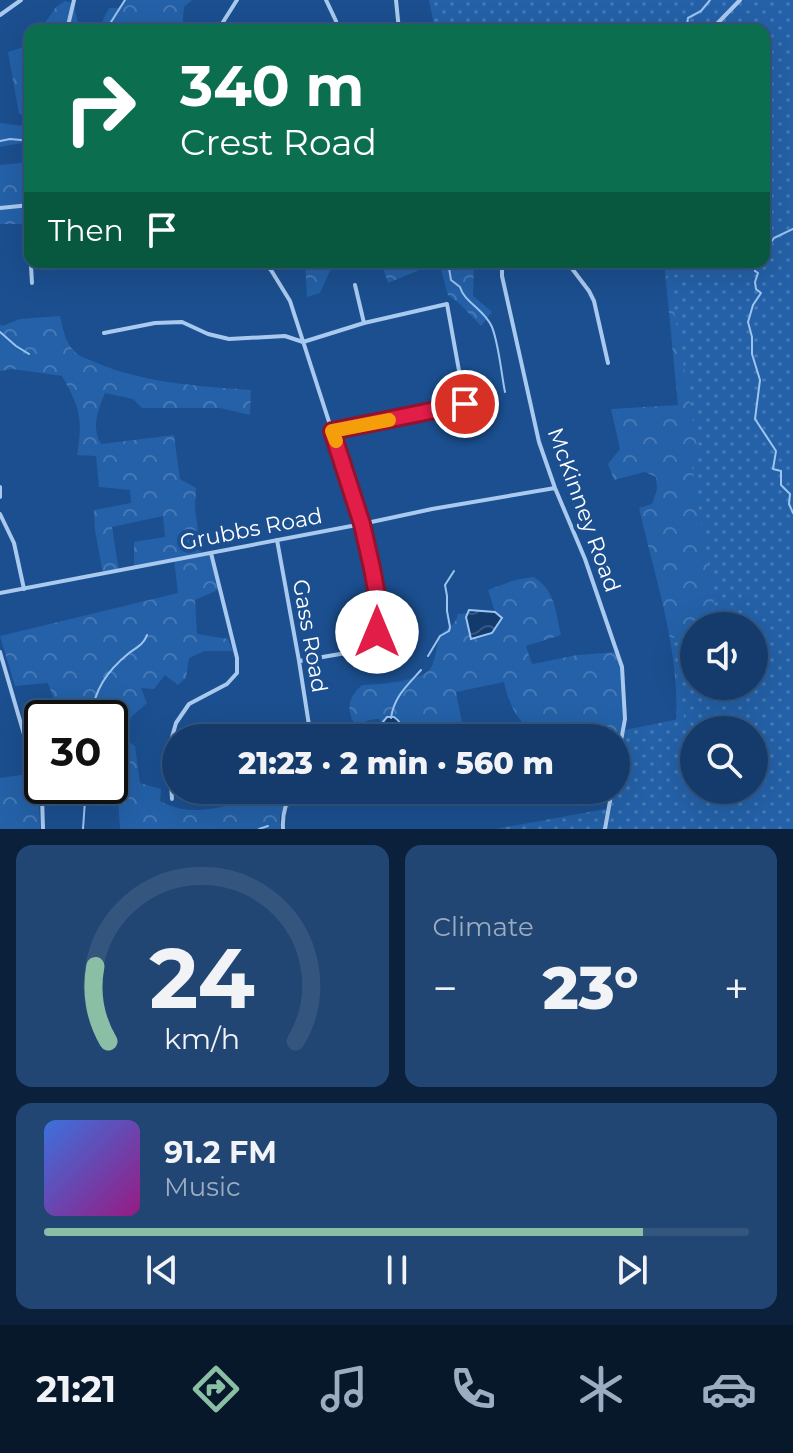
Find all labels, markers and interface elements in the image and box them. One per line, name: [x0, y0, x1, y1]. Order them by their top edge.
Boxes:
text: 340 m: [180, 52, 364, 120]
icon: right: [48, 56, 152, 160]
text: Crest Road: [180, 120, 377, 164]
icon: arrive: [140, 208, 184, 252]
text: Then: [48, 212, 124, 249]
pin: [431, 370, 499, 438]
icon: arrive: [443, 382, 487, 426]
street label: McKinney Road: [542, 424, 626, 596]
street label: Grubbs Road: [178, 502, 324, 556]
street label: Gass Road: [287, 577, 333, 695]
position arrow: [335, 590, 419, 674]
map controls: [680, 612, 768, 804]
button: sound: [680, 612, 768, 700]
speed limit sign: 30: [24, 700, 128, 804]
button: search: [680, 716, 768, 804]
text: 21:23 · 2 min · 560 m: [238, 745, 554, 782]
text: Climate: [433, 911, 534, 943]
text: 24: [149, 927, 255, 1029]
text: 23°: [543, 951, 639, 1024]
text: −: [433, 961, 458, 1015]
text: +: [724, 961, 749, 1015]
text: km/h: [164, 1021, 240, 1056]
text: 91.2 FM: [164, 1134, 277, 1171]
text: Music: [164, 1171, 241, 1203]
icon: previous: [140, 1248, 184, 1292]
icon: pause: [375, 1248, 419, 1292]
icon: next: [610, 1248, 654, 1292]
icon: directions: [188, 1361, 244, 1417]
icon: music: [316, 1361, 372, 1417]
icon: phone: [445, 1361, 501, 1417]
icon: climate: [573, 1361, 629, 1417]
icon: car: [701, 1361, 757, 1417]
text: 21:21: [36, 1367, 116, 1411]

